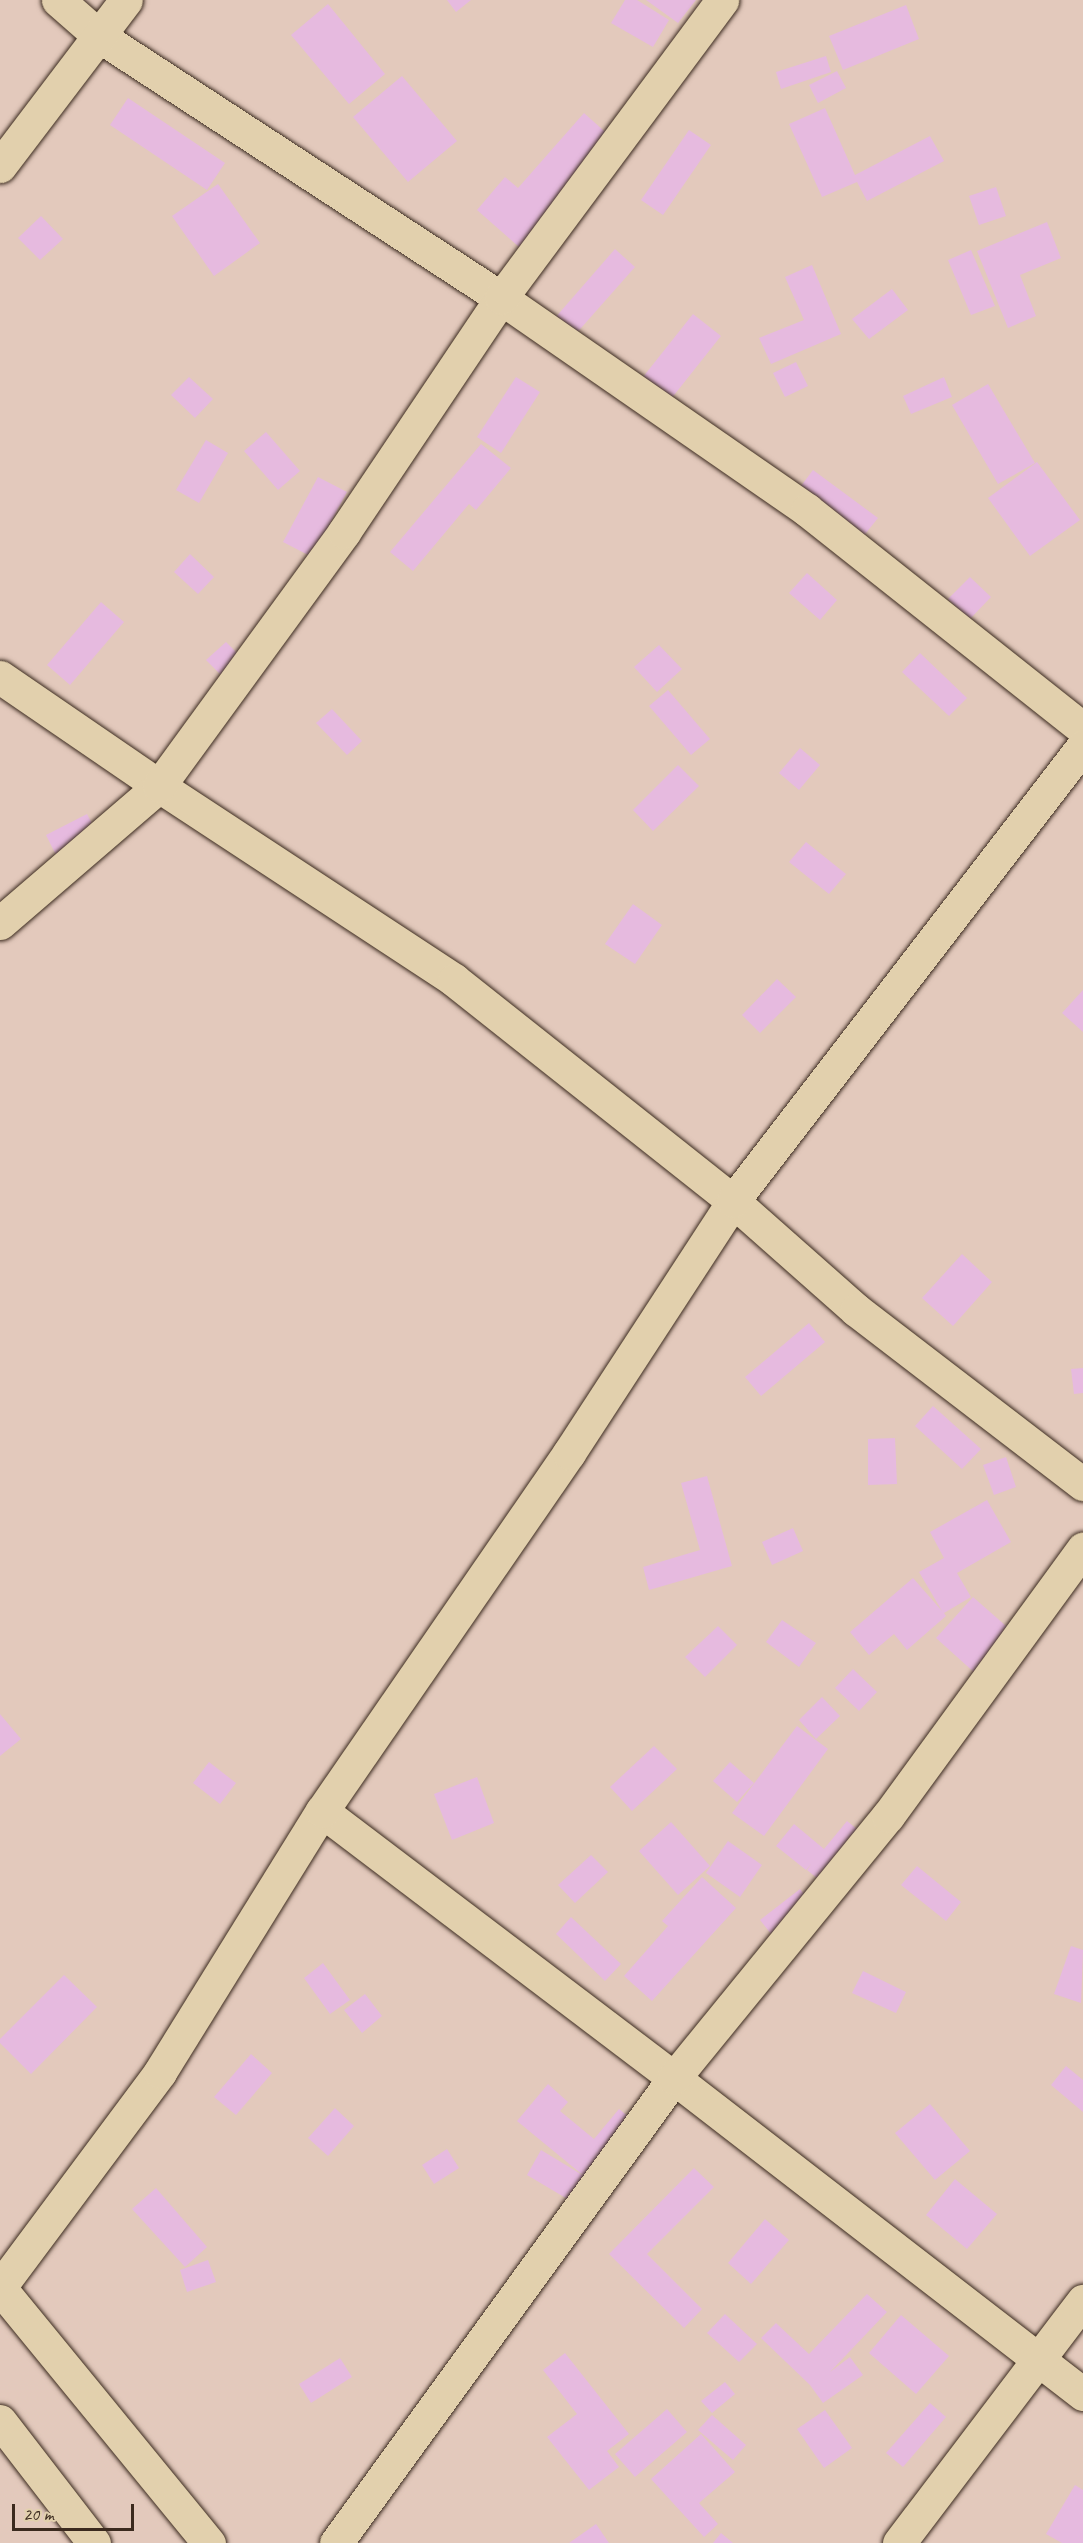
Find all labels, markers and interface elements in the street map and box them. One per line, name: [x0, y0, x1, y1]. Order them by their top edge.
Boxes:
scale bar: [15, 2492, 136, 2530]
text: 20 m: [23, 2503, 54, 2525]

